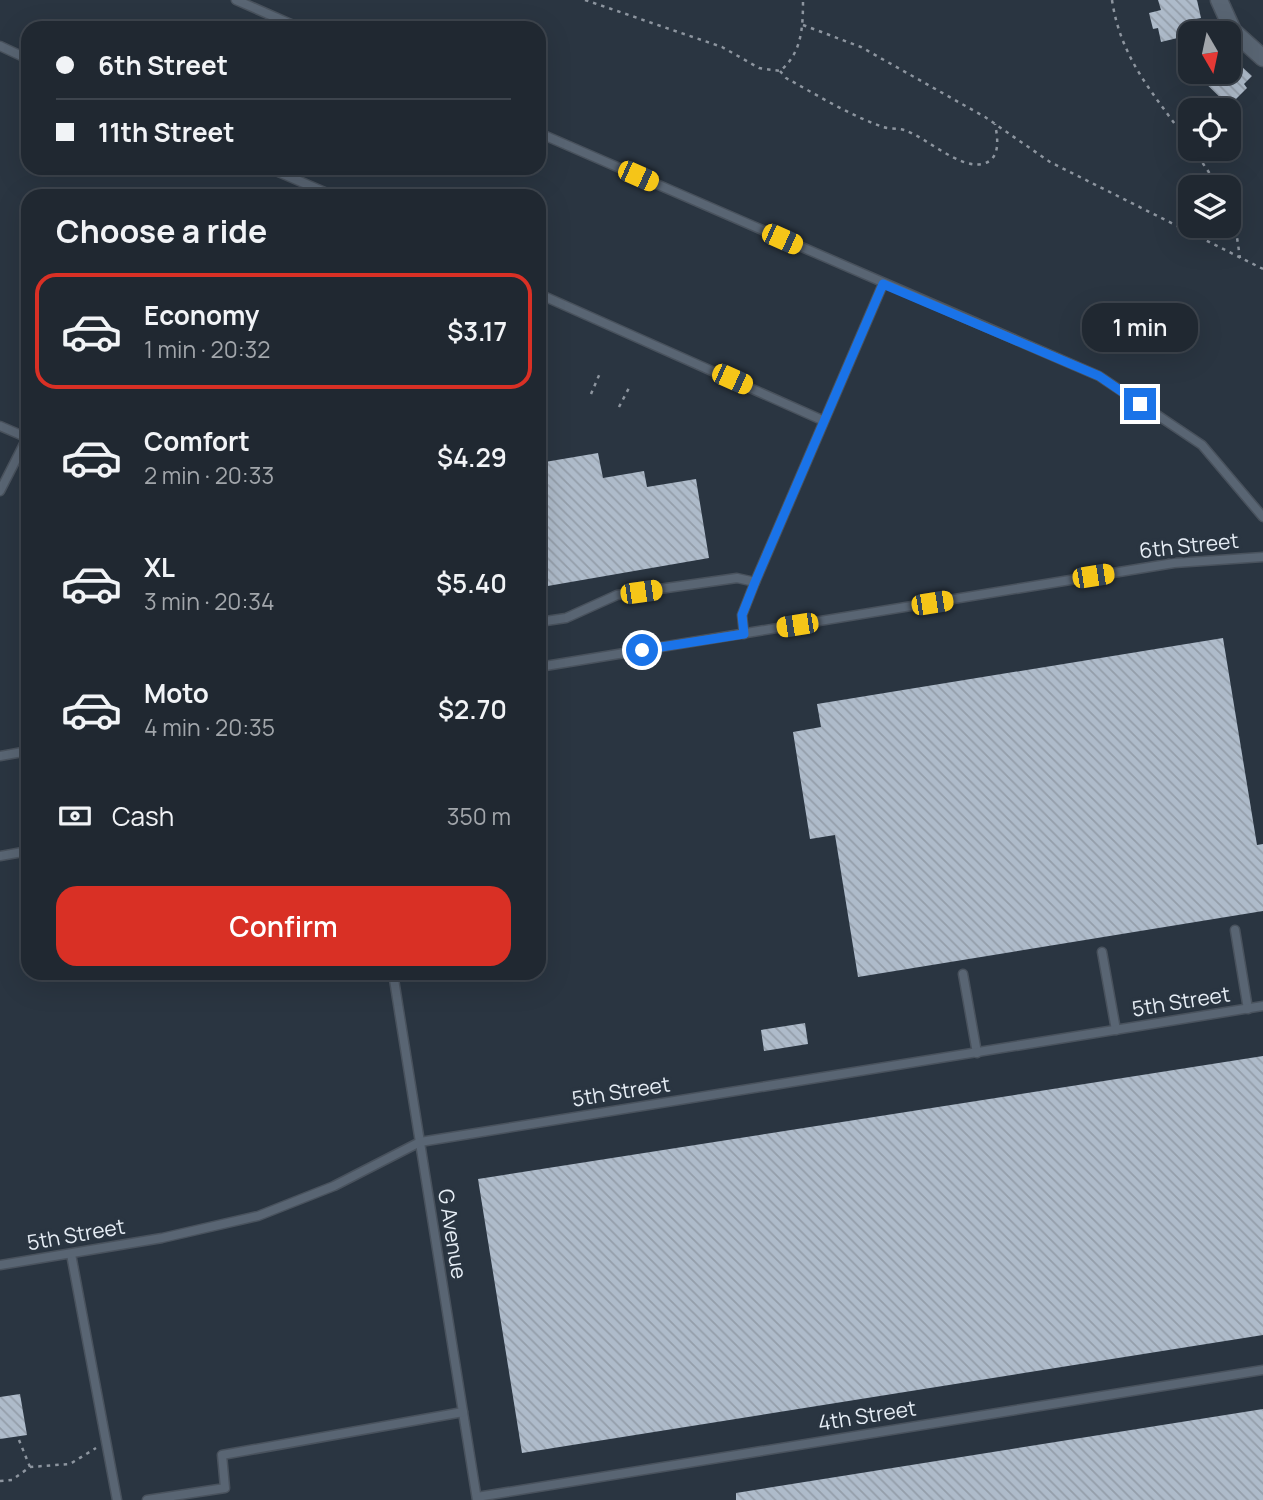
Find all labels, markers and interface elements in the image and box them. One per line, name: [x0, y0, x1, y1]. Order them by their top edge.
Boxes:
north arrow: [1178, 21, 1241, 84]
map controls: [1178, 21, 1241, 238]
text: 6th Street: [98, 47, 228, 83]
button: locate: [1178, 98, 1241, 161]
text: 11th Street: [98, 114, 235, 150]
car: [615, 158, 662, 194]
button: layers: [1178, 175, 1241, 238]
text: Choose a ride: [56, 209, 267, 253]
car: [759, 221, 806, 257]
text: Economy: [144, 297, 259, 333]
icon: car: [60, 300, 123, 363]
callout: 1 min: [1082, 302, 1198, 352]
text: 1 min: [1113, 311, 1167, 343]
text: $3.17: [447, 313, 507, 349]
text: 1 min · 20:32: [144, 333, 270, 365]
car: [709, 361, 756, 397]
route end: [1124, 388, 1156, 420]
text: Comfort: [144, 423, 250, 459]
icon: car: [60, 426, 123, 489]
text: $4.29: [437, 439, 507, 475]
text: 2 min · 20:33: [144, 459, 274, 491]
street label: 6th Street: [1138, 526, 1240, 564]
text: XL: [144, 549, 175, 585]
icon: car: [60, 552, 123, 615]
car: [1071, 562, 1116, 590]
text: $5.40: [436, 565, 507, 601]
car: [619, 579, 664, 605]
text: 3 min · 20:34: [144, 585, 275, 617]
car: [910, 589, 955, 617]
car: [775, 611, 820, 639]
route start: [626, 634, 658, 666]
text: Moto: [144, 675, 209, 711]
icon: car: [60, 678, 123, 741]
text: $2.70: [438, 691, 507, 727]
text: 4 min · 20:35: [144, 711, 275, 743]
icon: cash: [56, 797, 94, 835]
text: Cash: [112, 798, 174, 834]
text: 350 m: [447, 800, 511, 832]
button: Confirm: [56, 886, 511, 966]
street label: 5th Street: [1130, 979, 1232, 1023]
street label: 5th Street: [570, 1069, 672, 1113]
street label: G Avenue: [432, 1187, 474, 1281]
street label: 5th Street: [25, 1212, 127, 1256]
street label: 4th Street: [816, 1393, 918, 1437]

